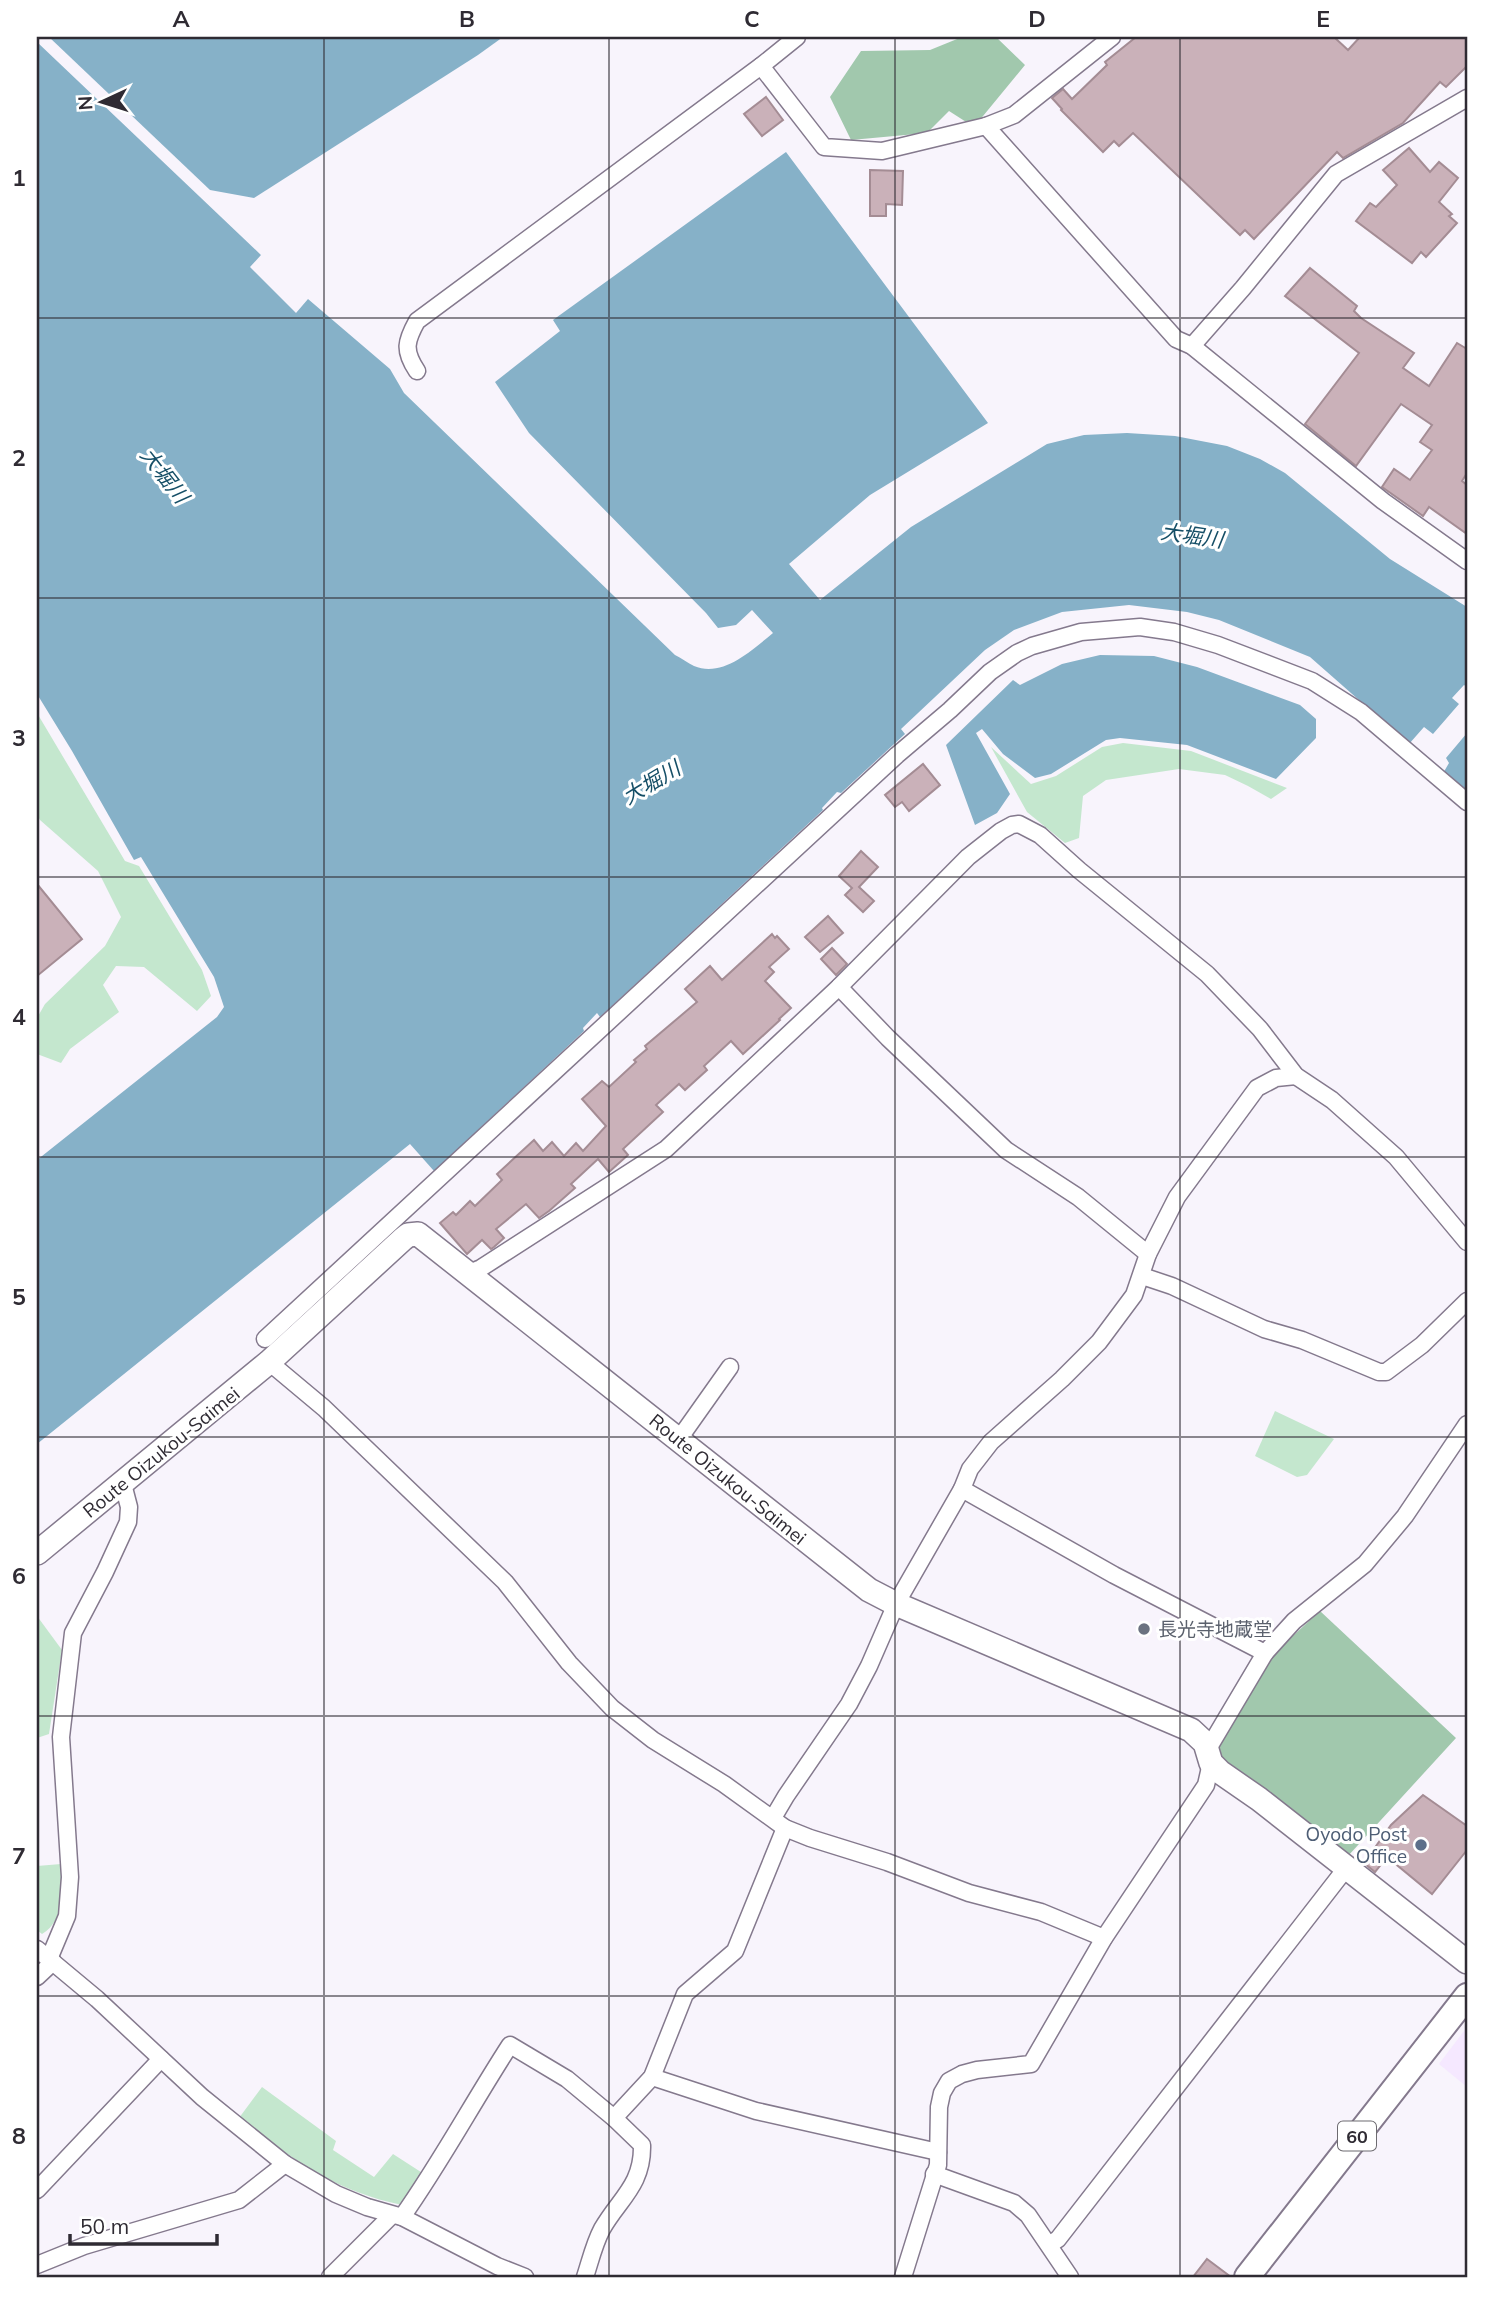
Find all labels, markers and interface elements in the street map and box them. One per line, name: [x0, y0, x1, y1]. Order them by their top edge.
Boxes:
text: A: [172, 4, 190, 33]
text: B: [459, 4, 475, 33]
text: C: [744, 4, 760, 33]
text: D: [1028, 4, 1046, 33]
text: E: [1316, 4, 1330, 33]
north arrow: [66, 66, 136, 136]
text: N: [73, 95, 98, 111]
text: 1: [12, 163, 26, 192]
water label: 大堀川: [135, 442, 196, 509]
text: 2: [12, 443, 26, 472]
water label: 大堀川: [1159, 518, 1227, 553]
text: 3: [12, 723, 26, 752]
water label: 大堀川: [617, 754, 686, 809]
text: 4: [12, 1002, 26, 1031]
text: 5: [12, 1282, 26, 1311]
street label: Route Oizukou-Saimei: [78, 1381, 244, 1523]
street label: Route Oizukou-Saimei: [645, 1408, 811, 1550]
text: 6: [12, 1561, 26, 1590]
place label: 長光寺地蔵堂: [1158, 1617, 1272, 1641]
marker: 長光寺地蔵堂: [1136, 1621, 1152, 1637]
place label: Oyodo Post Office: [1306, 1822, 1407, 1868]
marker: Oyodo Post Office: [1413, 1837, 1429, 1853]
text: 7: [12, 1841, 26, 1870]
text: 8: [12, 2121, 26, 2150]
road number: 60: [1338, 2122, 1376, 2150]
scale bar: [70, 2202, 217, 2246]
text: 50 m: [80, 2213, 129, 2239]

